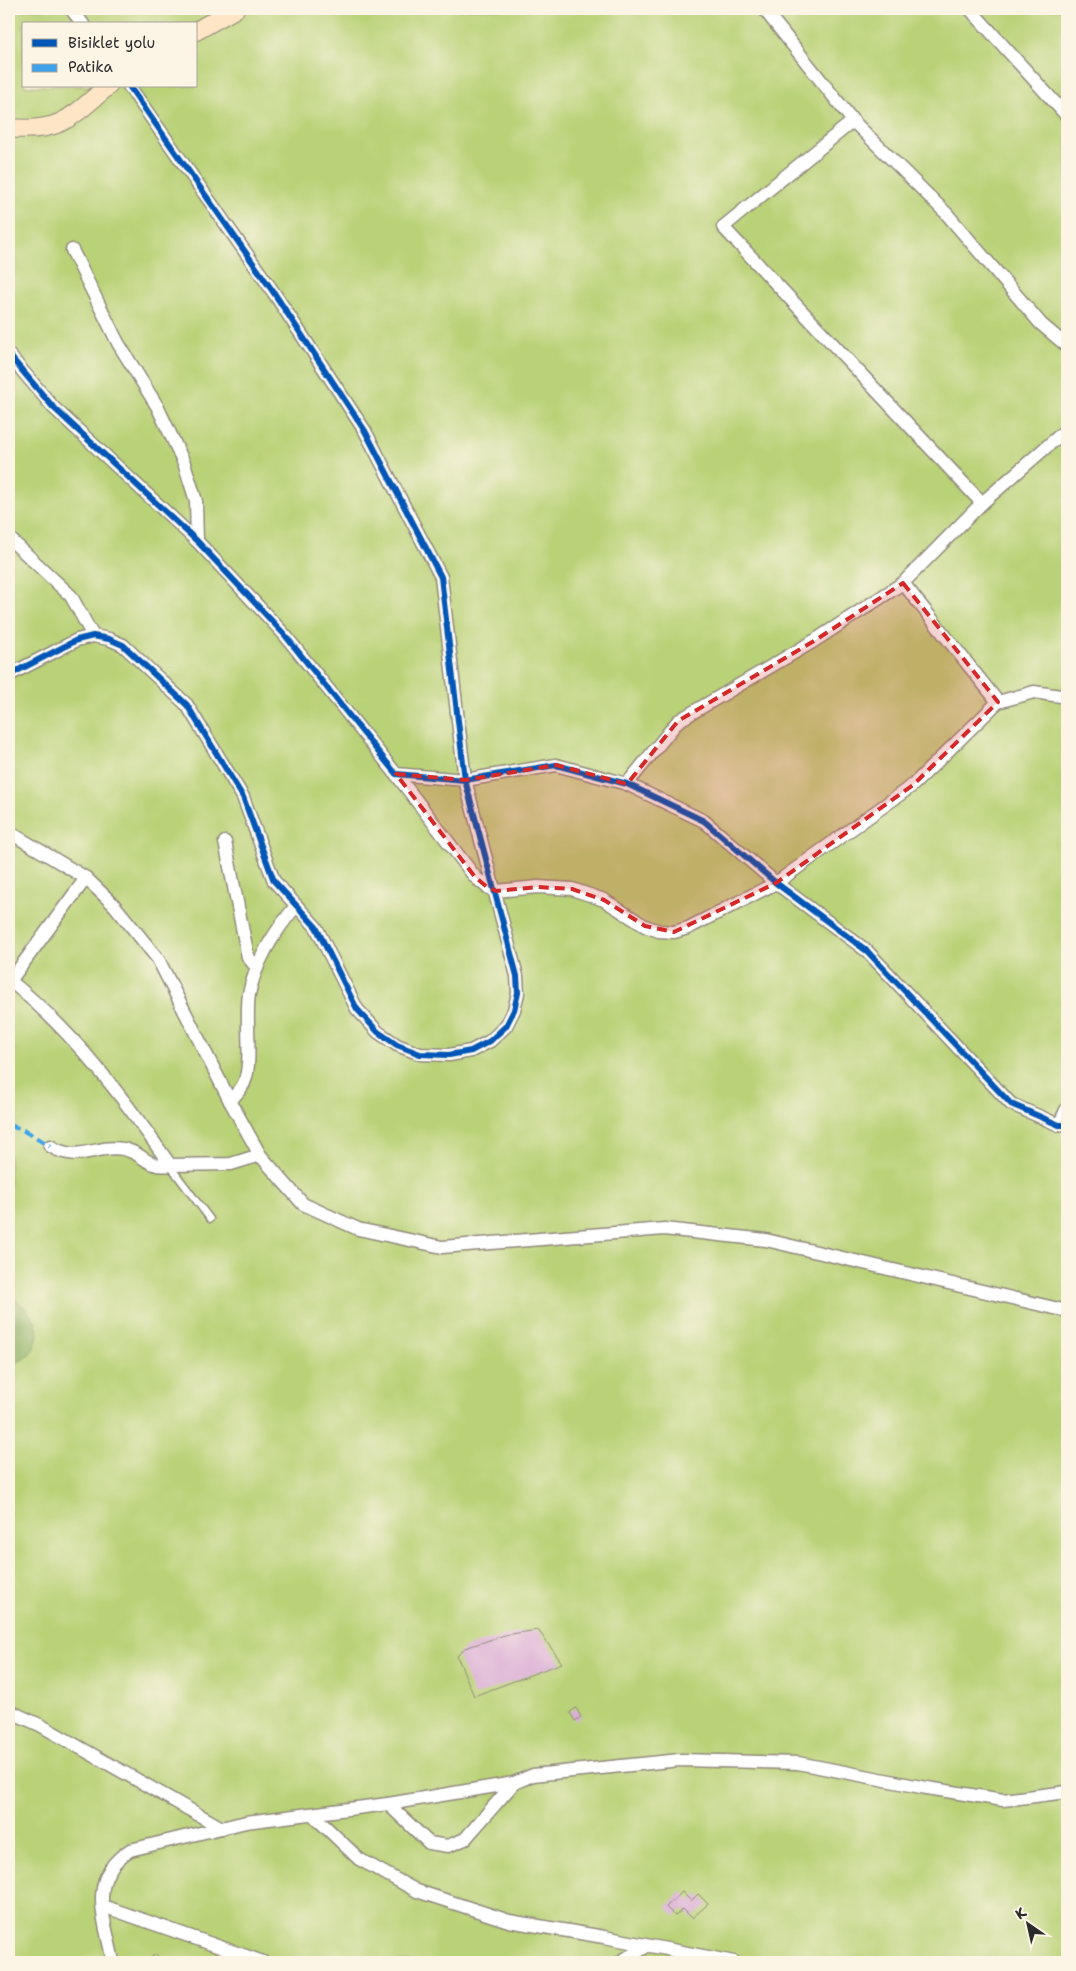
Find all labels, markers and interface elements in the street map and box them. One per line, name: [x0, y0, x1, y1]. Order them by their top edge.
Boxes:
legend: [22, 22, 198, 88]
text: Bisiklet yolu: [68, 33, 155, 53]
text: Patika: [68, 57, 114, 77]
north arrow: [1004, 1898, 1054, 1948]
text: K: [1012, 1903, 1030, 1923]

